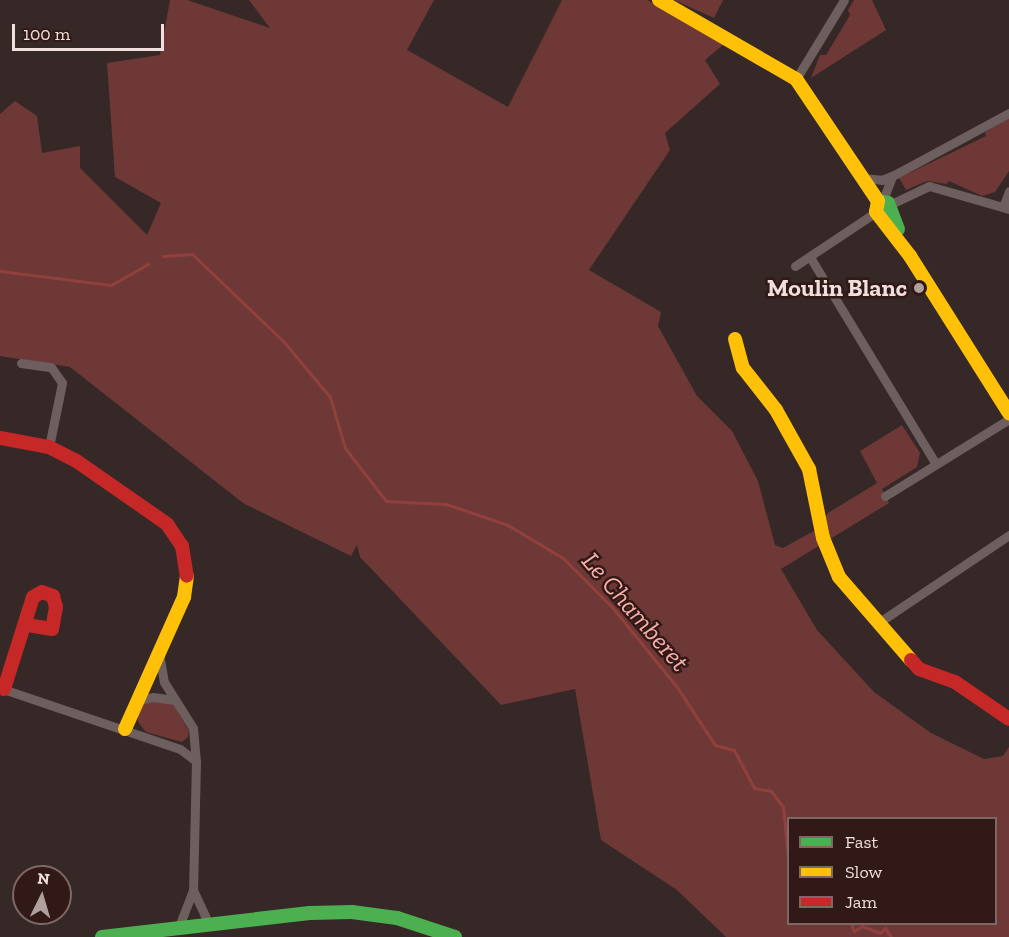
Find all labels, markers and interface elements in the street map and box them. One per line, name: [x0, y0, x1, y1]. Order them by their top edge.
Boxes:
scale bar: [15, 12, 166, 50]
text: 100 m: [23, 23, 70, 45]
place label: Moulin Blanc: [767, 274, 907, 302]
marker: Moulin Blanc: [912, 281, 926, 295]
water label: Le Chamberet: [575, 546, 695, 678]
legend: [787, 817, 997, 925]
text: Fast: [845, 831, 878, 853]
text: Slow: [845, 861, 882, 883]
north arrow: [12, 865, 72, 925]
text: N: [37, 869, 50, 889]
text: Jam: [845, 891, 877, 913]

